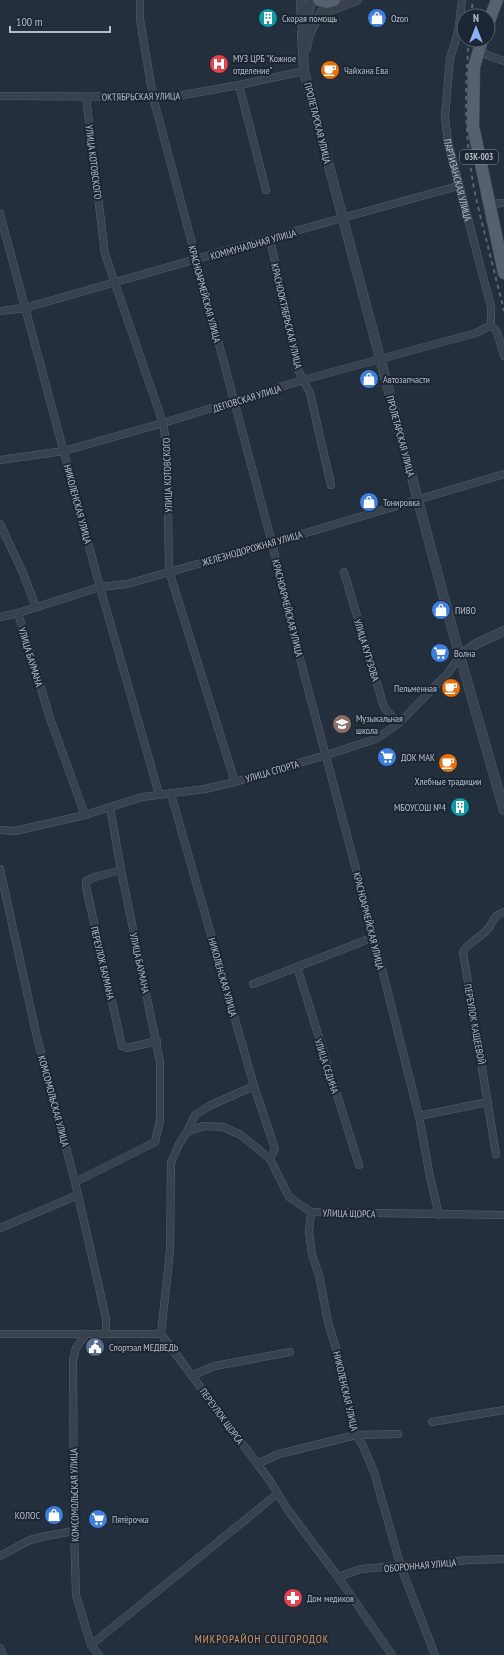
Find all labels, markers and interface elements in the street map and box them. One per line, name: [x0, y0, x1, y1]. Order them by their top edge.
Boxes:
building icon: Скорая помощь: [257, 7, 279, 29]
shop icon: Ozon: [366, 7, 388, 29]
scale bar: [10, 8, 110, 34]
north arrow: [456, 8, 496, 48]
text: N: [473, 11, 479, 25]
place label: Скорая помощь: [282, 12, 337, 25]
place label: Ozon: [391, 12, 409, 25]
text: 100 m: [16, 14, 43, 29]
place label: МУЗ ЦРБ "Кожное отделение": [233, 52, 296, 77]
hospital icon: МУЗ ЦРБ "Кожное отделение": [208, 53, 230, 75]
cafe icon: Чайхана Ева: [319, 59, 341, 81]
place label: Чайхана Ева: [344, 64, 388, 77]
street label: ПРОЛЕТАРСКАЯ УЛИЦА: [301, 81, 334, 165]
street label: ОКТЯБРЬСКАЯ УЛИЦА: [102, 89, 181, 104]
street label: УЛИЦА КОТОВСКОГО: [82, 124, 105, 200]
street label: ПАРТИЗАНСКАЯ УЛИЦА: [441, 138, 474, 223]
road number: 03К-003: [460, 150, 498, 164]
street label: КОММУНАЛЬНАЯ УЛИЦА: [209, 226, 298, 263]
street label: КРАСНОАРМЕЙСКАЯ УЛИЦА: [185, 244, 224, 344]
street label: КРАСНООКТЯБРЬСКАЯ УЛИЦА: [268, 262, 305, 370]
shop icon: Автозапчасти: [358, 368, 380, 390]
place label: Автозапчасти: [383, 373, 430, 386]
street label: ДЕПОВСКАЯ УЛИЦА: [211, 382, 283, 415]
street label: ПРОЛЕТАРСКАЯ УЛИЦА: [383, 394, 418, 478]
street label: УЛИЦА КОТОВСКОГО: [160, 437, 175, 513]
street label: НИКОЛЕНСКАЯ УЛИЦА: [61, 463, 94, 545]
shop icon: Тонировка: [358, 491, 380, 513]
place label: Тонировка: [383, 496, 420, 509]
street label: ЖЕЛЕЗНОДОРОЖНАЯ УЛИЦА: [200, 528, 304, 569]
street label: КРАСНОАРМЕЙСКАЯ УЛИЦА: [269, 558, 306, 658]
shop icon: ПИВО: [430, 599, 452, 621]
place label: ПИВО: [455, 604, 476, 617]
street label: УЛИЦА КУТУЗОВА: [351, 617, 382, 683]
street label: УЛИЦА БАУМАНА: [15, 626, 46, 689]
supermarket icon: Волна: [429, 642, 451, 664]
place label: Волна: [454, 647, 475, 660]
cafe icon: Пельменная: [440, 677, 462, 699]
place label: Пельменная: [394, 682, 437, 695]
place label: Музыкальная школа: [356, 712, 403, 737]
school or university icon: Музыкальная школа: [331, 713, 353, 735]
supermarket icon: ДОК МАК: [376, 746, 398, 768]
place label: ДОК МАК: [401, 751, 435, 764]
cafe icon: Хлебные традиции: [437, 752, 459, 774]
street label: УЛИЦА СПОРТА: [244, 758, 301, 785]
place label: Хлебные традиции: [415, 775, 481, 788]
building icon: МБОУСОШ №4: [449, 796, 471, 818]
place label: МБОУСОШ №4: [394, 801, 446, 814]
street label: КРАСНОАРМЕЙСКАЯ УЛИЦА: [350, 871, 387, 971]
street label: ПЕРЕУЛОК БАУМАНА: [88, 925, 117, 1001]
street label: УЛИЦА БАУМАНА: [127, 932, 152, 995]
street label: НИКОЛЕНСКАЯ УЛИЦА: [205, 936, 240, 1018]
street label: ПЕРЕУЛОК КАЩЕЕВОЙ: [461, 983, 488, 1065]
street label: УЛИЦА СЕДИНА: [312, 1037, 342, 1095]
street label: КОМСОМОЛЬСКАЯ УЛИЦА: [35, 1054, 72, 1148]
street label: УЛИЦА ЩОРСА: [322, 1207, 376, 1220]
public building icon: Спортзал МЕДВЕДЬ: [84, 1336, 106, 1358]
place label: Спортзал МЕДВЕДЬ: [109, 1341, 179, 1354]
street label: НИКОЛЕНСКАЯ УЛИЦА: [330, 1350, 361, 1433]
street label: ПЕРЕУЛОК ЩОРСА: [197, 1386, 247, 1447]
street label: КОМСОМОЛЬСКАЯ УЛИЦА: [67, 1448, 82, 1542]
shop icon: КОЛОС: [43, 1504, 65, 1526]
supermarket icon: Пятёрочка: [87, 1508, 109, 1530]
place label: КОЛОС: [15, 1509, 40, 1522]
place label: Пятёрочка: [112, 1513, 149, 1526]
street label: ОБОРОННАЯ УЛИЦА: [383, 1556, 457, 1575]
pharmacy icon: Дом медиков: [282, 1587, 304, 1609]
place label: Дом медиков: [307, 1592, 354, 1605]
district label: МИКРОРАЙОН СОЦГОРОДОК: [195, 1632, 329, 1646]

